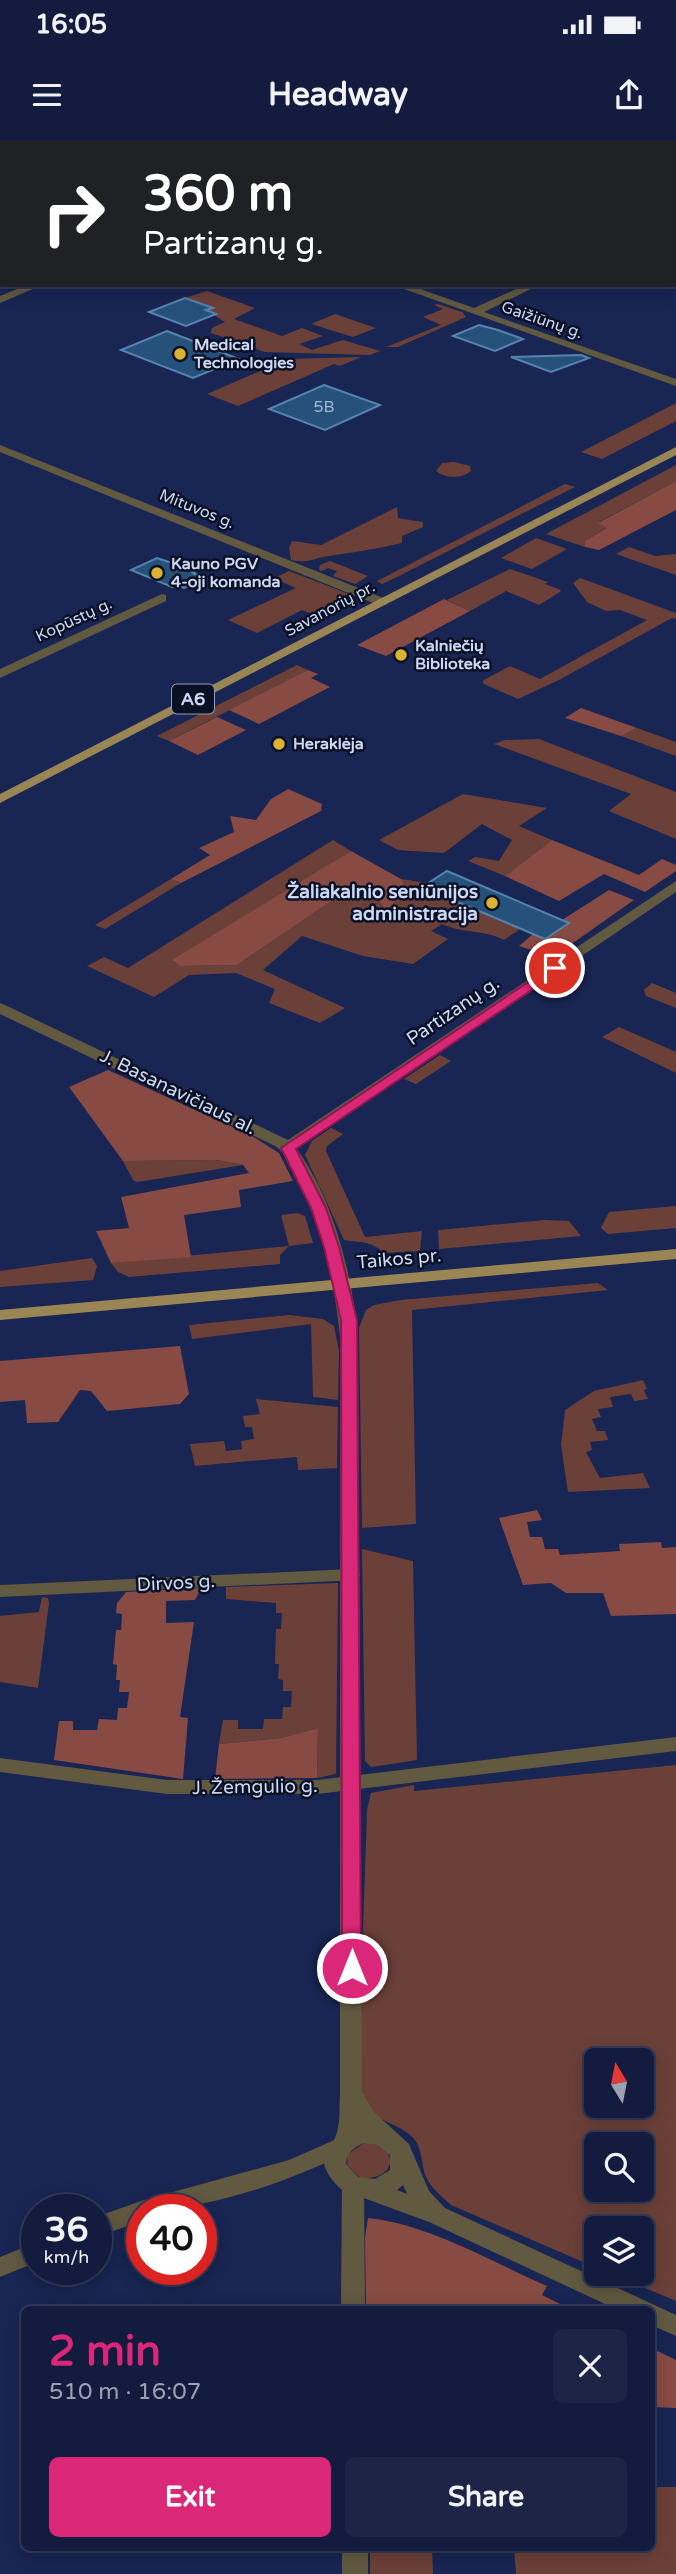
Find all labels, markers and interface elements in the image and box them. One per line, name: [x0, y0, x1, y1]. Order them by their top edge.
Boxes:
text: 16:05: [35, 9, 107, 40]
icon: menu: [28, 76, 66, 114]
text: Headway: [268, 76, 408, 114]
icon: share: [610, 76, 648, 114]
text: 360 m: [143, 165, 293, 224]
icon: right: [28, 168, 119, 259]
text: Partizanų g.: [143, 225, 324, 263]
street label: Gaižiūnų g.: [499, 297, 585, 343]
place label: Medical Technologies: [193, 335, 294, 373]
marker: Medical Technologies: [172, 346, 188, 362]
house number: 5B: [313, 397, 335, 417]
street label: Mituvos g.: [156, 485, 238, 533]
place label: Kauno PGV 4-oji komanda: [171, 554, 281, 592]
marker: Kauno PGV 4-oji komanda: [149, 565, 165, 581]
street label: Savanorių pr.: [281, 577, 379, 641]
street label: Kopūstų g.: [33, 594, 115, 646]
place label: Kalniečių Biblioteka: [415, 636, 490, 674]
marker: Kalniečių Biblioteka: [393, 647, 409, 663]
road number: A6: [172, 684, 214, 714]
place label: Heraklėja: [293, 734, 364, 754]
marker: Heraklėja: [271, 736, 287, 752]
place label: Žaliakalnio seniūnijos administracija: [287, 880, 478, 926]
marker: Žaliakalnio seniūnijos administracija: [484, 895, 500, 911]
pin: [525, 938, 585, 998]
icon: arrive: [536, 949, 574, 987]
street label: Partizanų g.: [402, 972, 504, 1050]
street label: J. Basanavičiaus al.: [96, 1045, 260, 1139]
street label: Taikos pr.: [356, 1244, 442, 1274]
street label: Dirvos g.: [136, 1570, 216, 1596]
street label: J. Žemgulio g.: [192, 1775, 318, 1799]
position arrow: [315, 1931, 389, 2005]
north arrow: [584, 2048, 654, 2118]
map controls: [584, 2048, 654, 2286]
button: search: [584, 2132, 654, 2202]
speed limit sign: 40: [126, 2194, 217, 2285]
text: 36: [45, 2209, 88, 2251]
button: layers: [584, 2216, 654, 2286]
text: km/h: [44, 2246, 89, 2268]
text: 2 min: [49, 2326, 161, 2377]
button: close: [553, 2329, 627, 2403]
text: 510 m · 16:07: [49, 2378, 201, 2406]
button: Exit: [49, 2457, 331, 2537]
button: Share: [345, 2457, 627, 2537]

